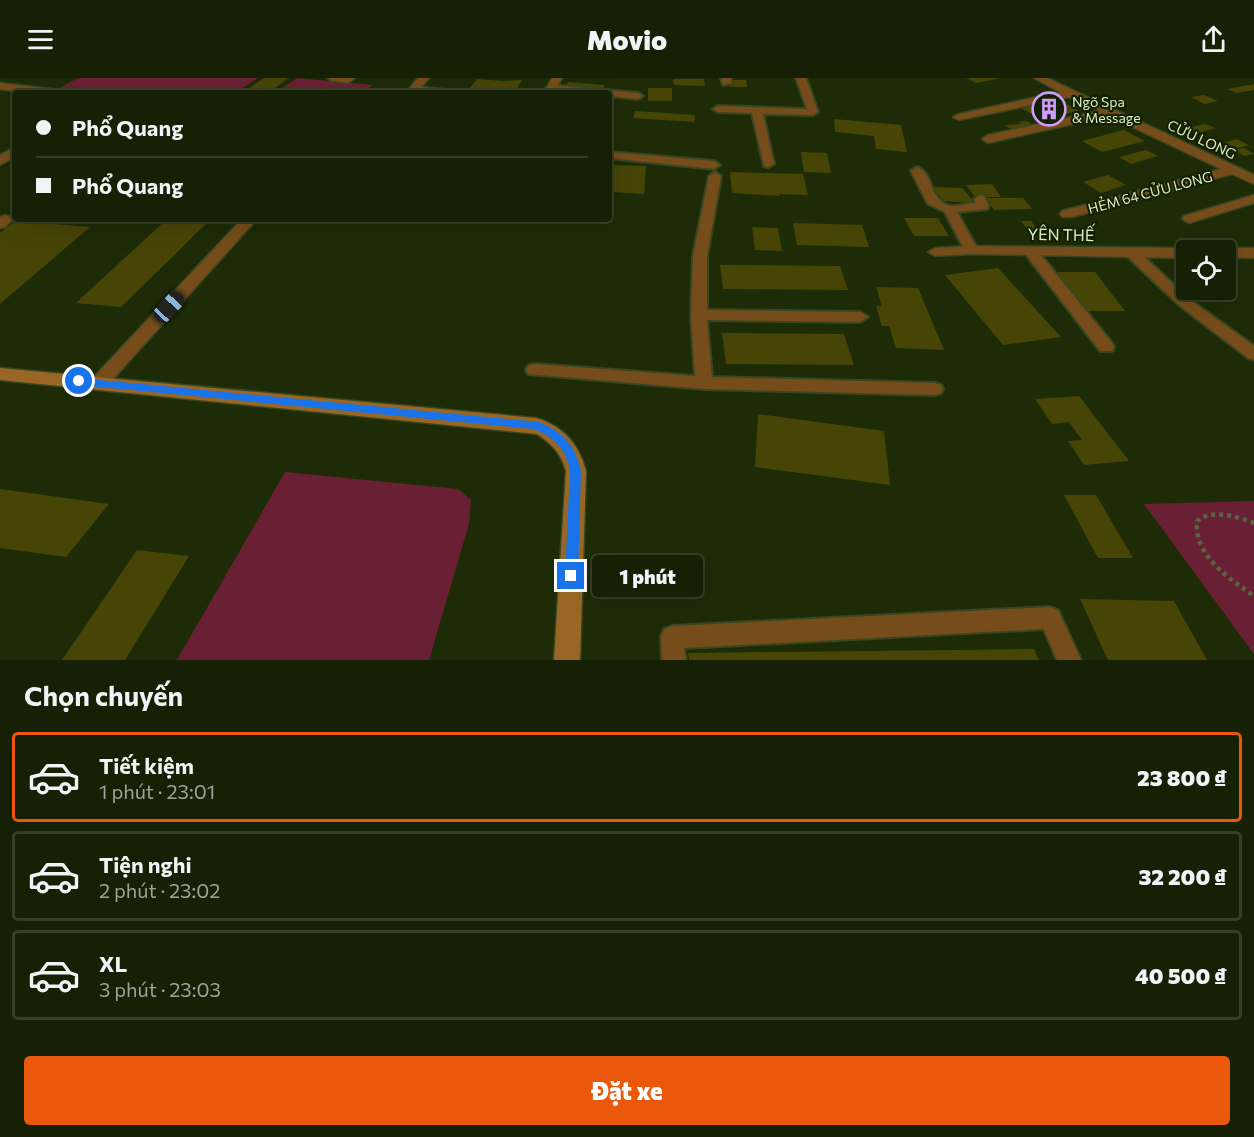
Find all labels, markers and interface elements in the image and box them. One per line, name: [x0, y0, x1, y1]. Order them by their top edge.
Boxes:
icon: menu: [24, 23, 57, 56]
text: Movio: [587, 23, 667, 56]
icon: share: [1197, 23, 1230, 56]
building icon: Ngõ Spa & Message: [1031, 91, 1067, 127]
place label: Ngõ Spa & Message: [1072, 93, 1141, 126]
text: Phổ Quang: [72, 114, 183, 141]
street label: CỬU LONG: [1165, 116, 1239, 162]
street label: HẺM 64 CỬU LONG: [1086, 167, 1214, 217]
text: Phổ Quang: [72, 172, 183, 199]
street label: YÊN THẾ: [1027, 222, 1096, 244]
map controls: [1176, 240, 1236, 300]
button: locate: [1176, 240, 1236, 300]
car: [150, 288, 188, 326]
route start: [65, 367, 92, 394]
callout: 1 phút: [592, 555, 703, 597]
route end: [557, 562, 584, 589]
text: 1 phút: [619, 564, 676, 588]
text: Chọn chuyến: [24, 679, 183, 712]
icon: car: [27, 750, 81, 804]
text: Tiết kiệm: [99, 752, 194, 779]
text: 23 800 ₫: [1137, 764, 1227, 791]
text: 1 phút · 23:01: [99, 779, 215, 803]
icon: car: [27, 849, 81, 903]
text: Tiện nghi: [99, 851, 192, 878]
text: 32 200 ₫: [1138, 863, 1227, 890]
text: 2 phút · 23:02: [99, 878, 220, 902]
icon: car: [27, 948, 81, 1002]
text: XL: [99, 950, 127, 977]
text: 40 500 ₫: [1135, 962, 1227, 989]
text: 3 phút · 23:03: [99, 977, 221, 1001]
button: Đặt xe: [24, 1056, 1230, 1125]

